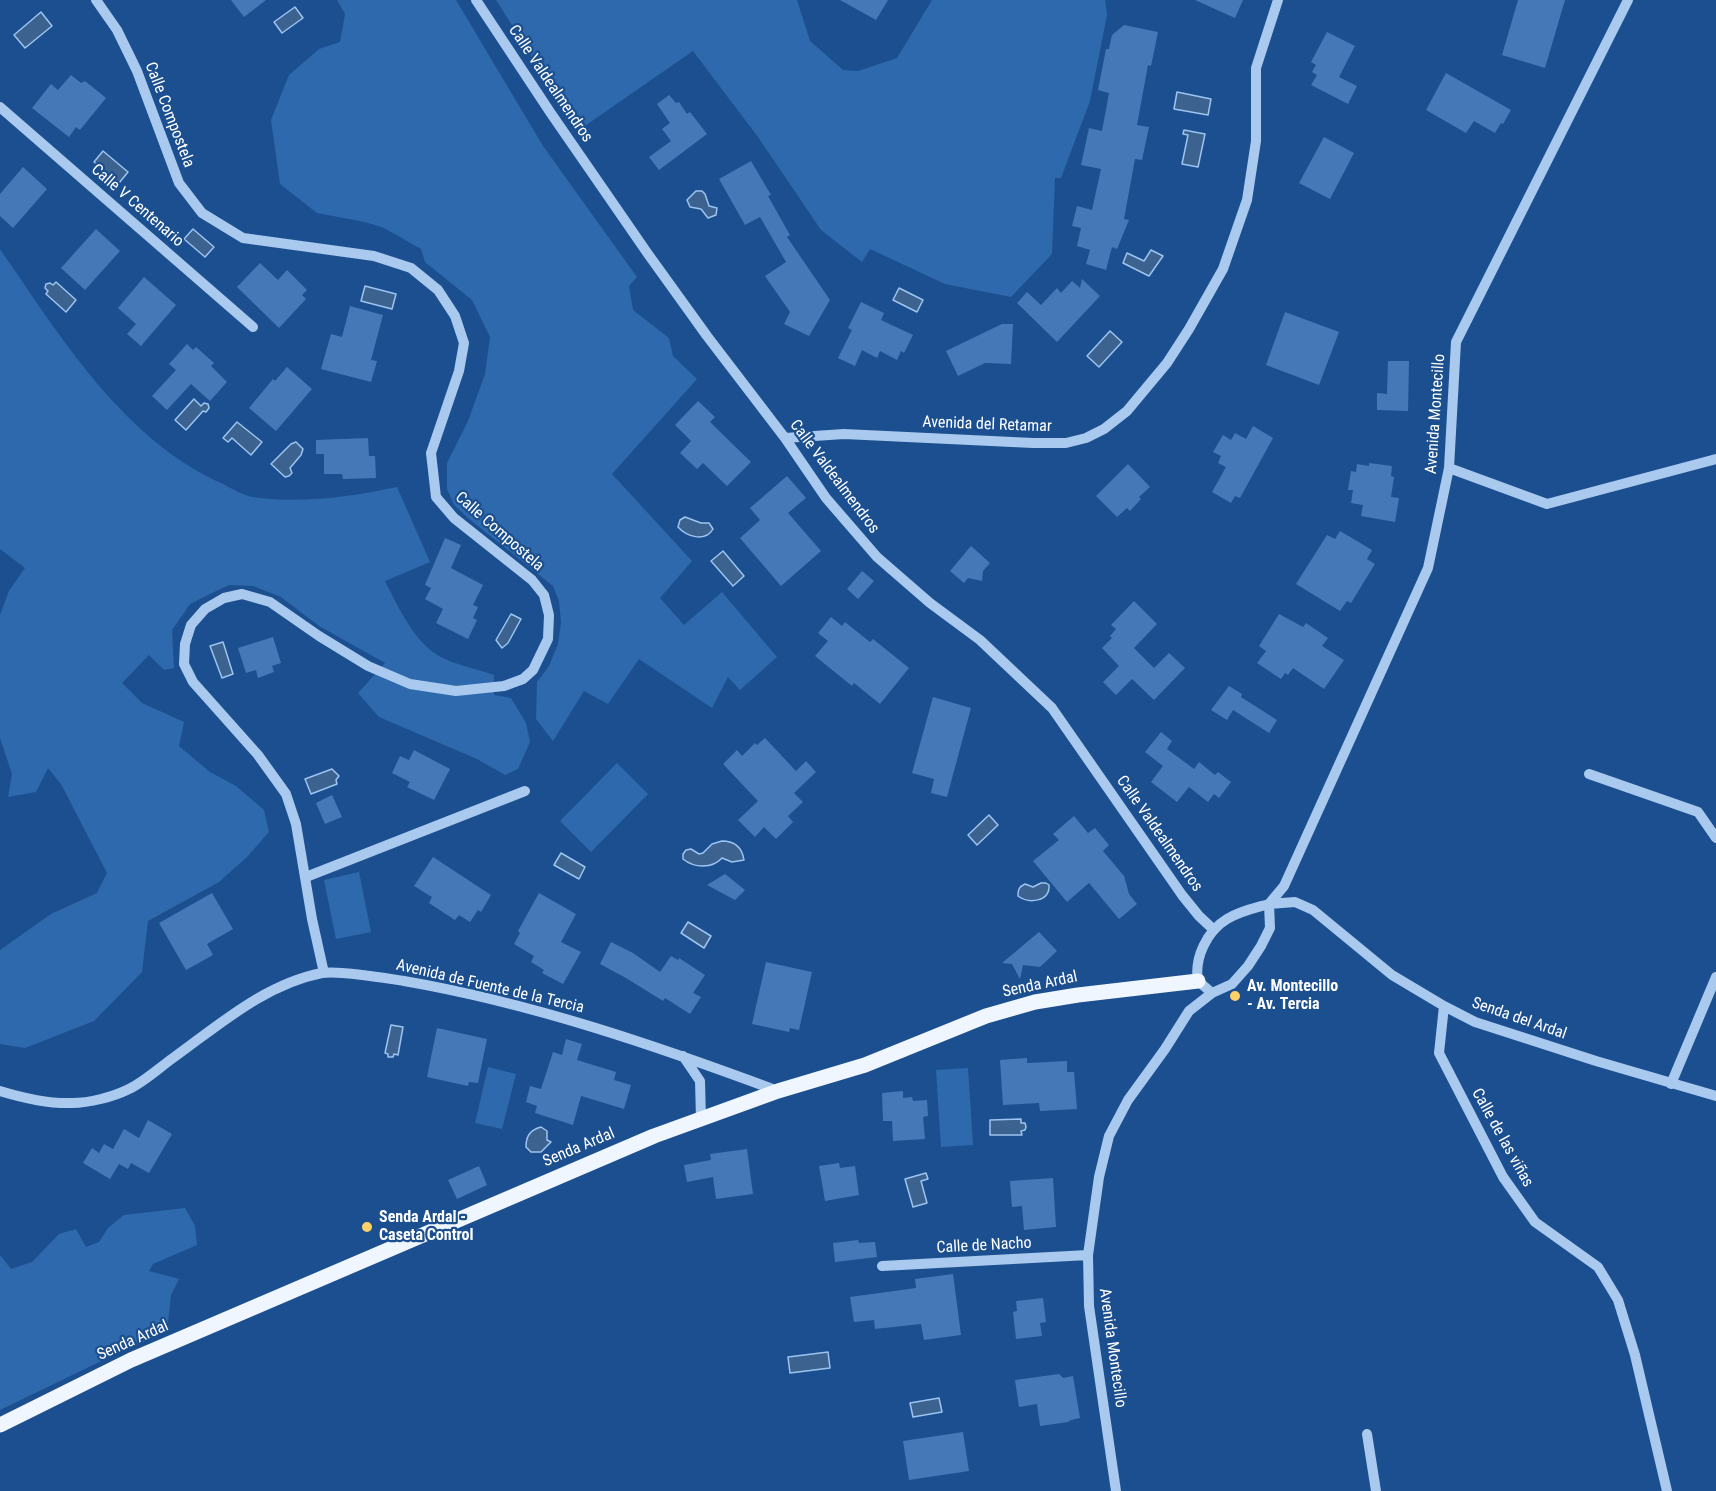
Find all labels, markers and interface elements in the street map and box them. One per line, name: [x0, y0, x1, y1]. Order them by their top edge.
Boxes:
street label: Calle Valdealmendros: [504, 22, 596, 146]
street label: Calle Compostela: [140, 60, 198, 170]
street label: Calle V Centenario: [87, 161, 187, 251]
street label: Avenida Montecillo: [1422, 353, 1450, 475]
street label: Avenida del Retamar: [922, 413, 1052, 437]
street label: Calle Valdealmendros: [785, 416, 883, 538]
street label: Calle Compostela: [451, 488, 547, 576]
street label: Calle Valdealmendros: [1112, 772, 1206, 896]
street label: Avenida de Fuente de la Tercia: [394, 956, 586, 1018]
street label: Senda Ardal: [1001, 968, 1079, 1002]
place label: Av. Montecillo - Av. Tercia: [1247, 977, 1338, 1015]
marker: Av. Montecillo - Av. Tercia: [1228, 989, 1242, 1003]
street label: Senda del Ardal: [1469, 994, 1569, 1044]
street label: Calle de las viñas: [1467, 1085, 1537, 1191]
street label: Senda Ardal: [540, 1124, 618, 1172]
place label: Senda Ardal - Caseta Control: [379, 1208, 474, 1246]
marker: Senda Ardal - Caseta Control: [360, 1220, 374, 1234]
street label: Calle de Nacho: [936, 1234, 1032, 1258]
street label: Avenida Montecillo: [1094, 1287, 1130, 1409]
street label: Senda Ardal: [94, 1317, 172, 1365]

